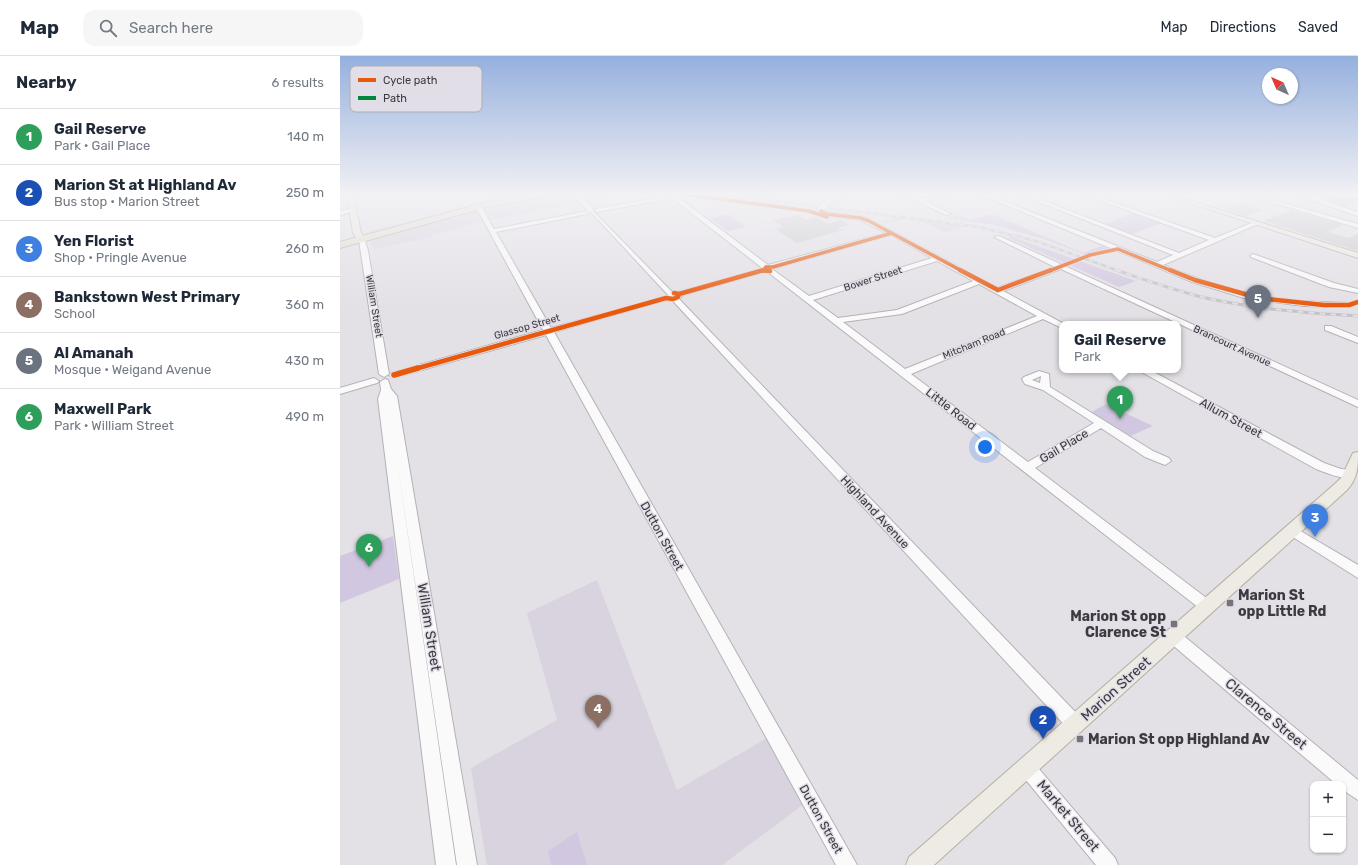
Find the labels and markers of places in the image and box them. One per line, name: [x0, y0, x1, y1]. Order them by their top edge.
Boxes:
pin: 5: [1245, 285, 1271, 318]
pin: 1: [1107, 386, 1133, 419]
pin: 3: [1302, 504, 1328, 537]
pin: 6: [356, 534, 382, 567]
place label: Marion St opp Little Rd: [1238, 587, 1327, 620]
marker: Marion St opp Little Rd: [1225, 598, 1235, 608]
place label: Marion St opp Clarence St: [1070, 608, 1166, 641]
marker: Marion St opp Clarence St: [1169, 619, 1179, 629]
pin: 4: [585, 695, 611, 728]
pin: 2: [1030, 706, 1056, 739]
place label: Marion St opp Highland Av: [1088, 731, 1270, 748]
marker: Marion St opp Highland Av: [1075, 734, 1085, 744]

